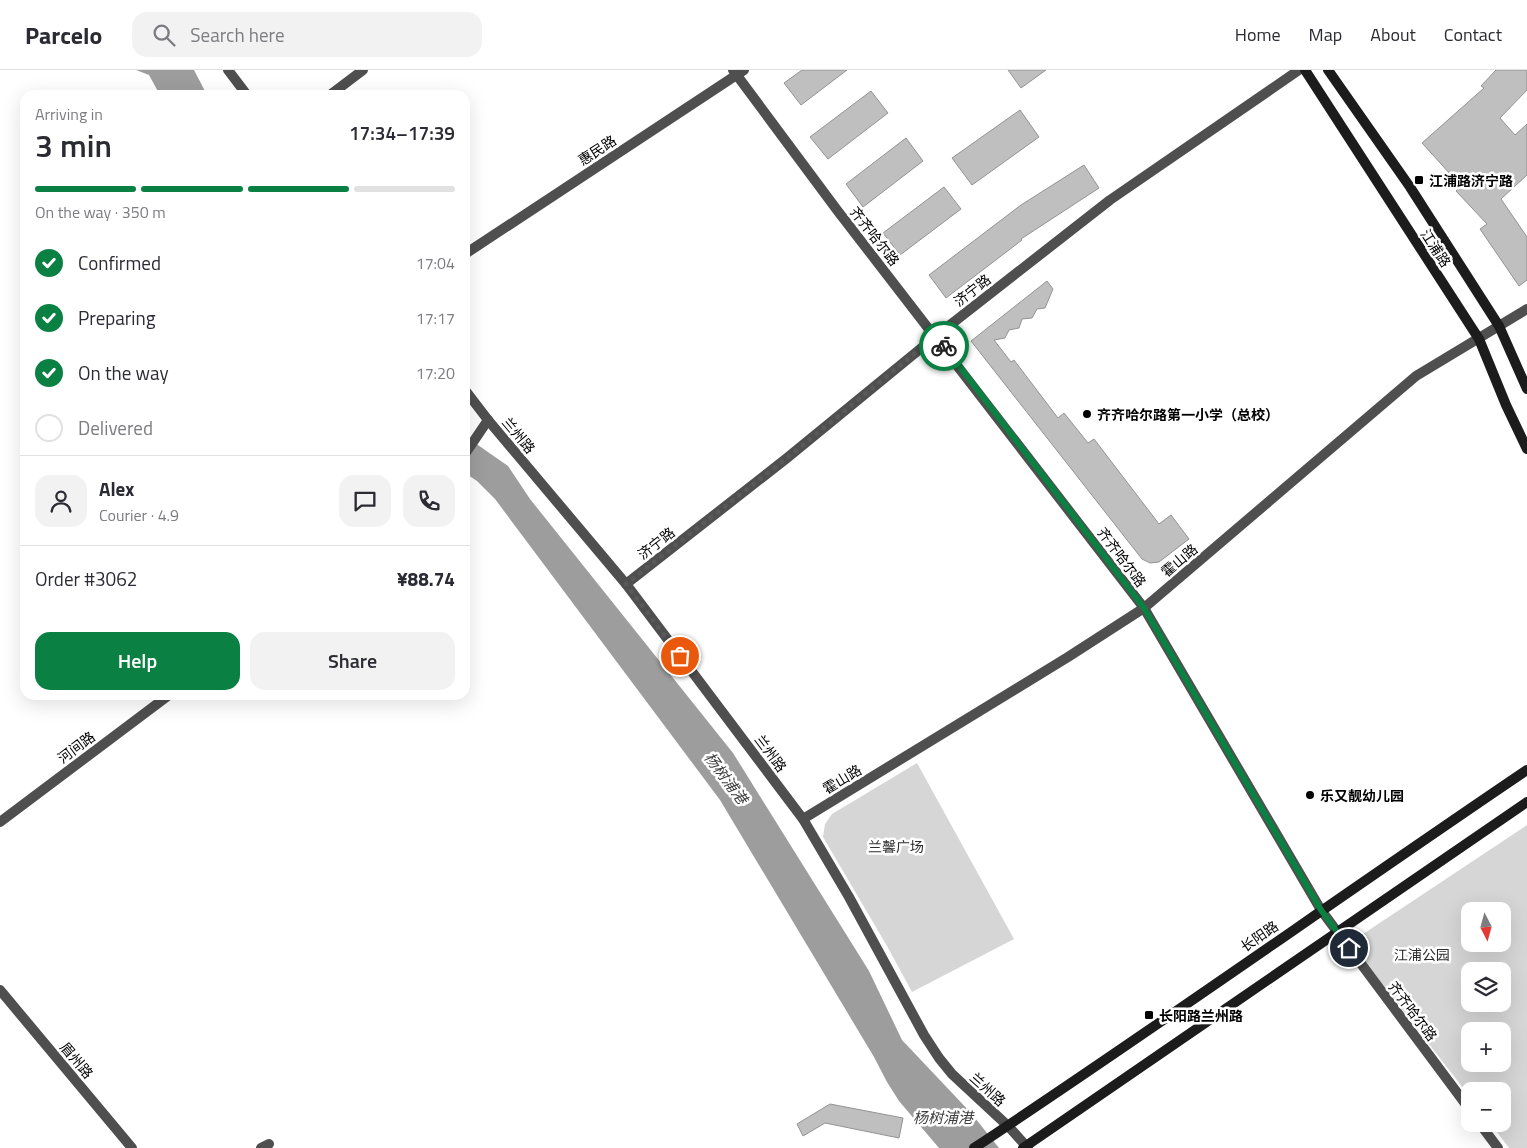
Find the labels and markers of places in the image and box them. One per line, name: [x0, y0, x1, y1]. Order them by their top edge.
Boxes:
place label: 江浦路济宁路: [1429, 170, 1513, 191]
marker: 江浦路济宁路: [1413, 174, 1425, 186]
place label: 齐齐哈尔路第一小学（总校）: [1097, 404, 1279, 425]
marker: 齐齐哈尔路第一小学（总校）: [1081, 408, 1093, 420]
pin: [659, 635, 701, 677]
place label: 乐又靓幼儿园: [1320, 785, 1404, 806]
marker: 乐又靓幼儿园: [1304, 789, 1316, 801]
pin: [1328, 927, 1370, 969]
place label: 长阳路兰州路: [1159, 1005, 1243, 1026]
marker: 长阳路兰州路: [1143, 1009, 1155, 1021]

